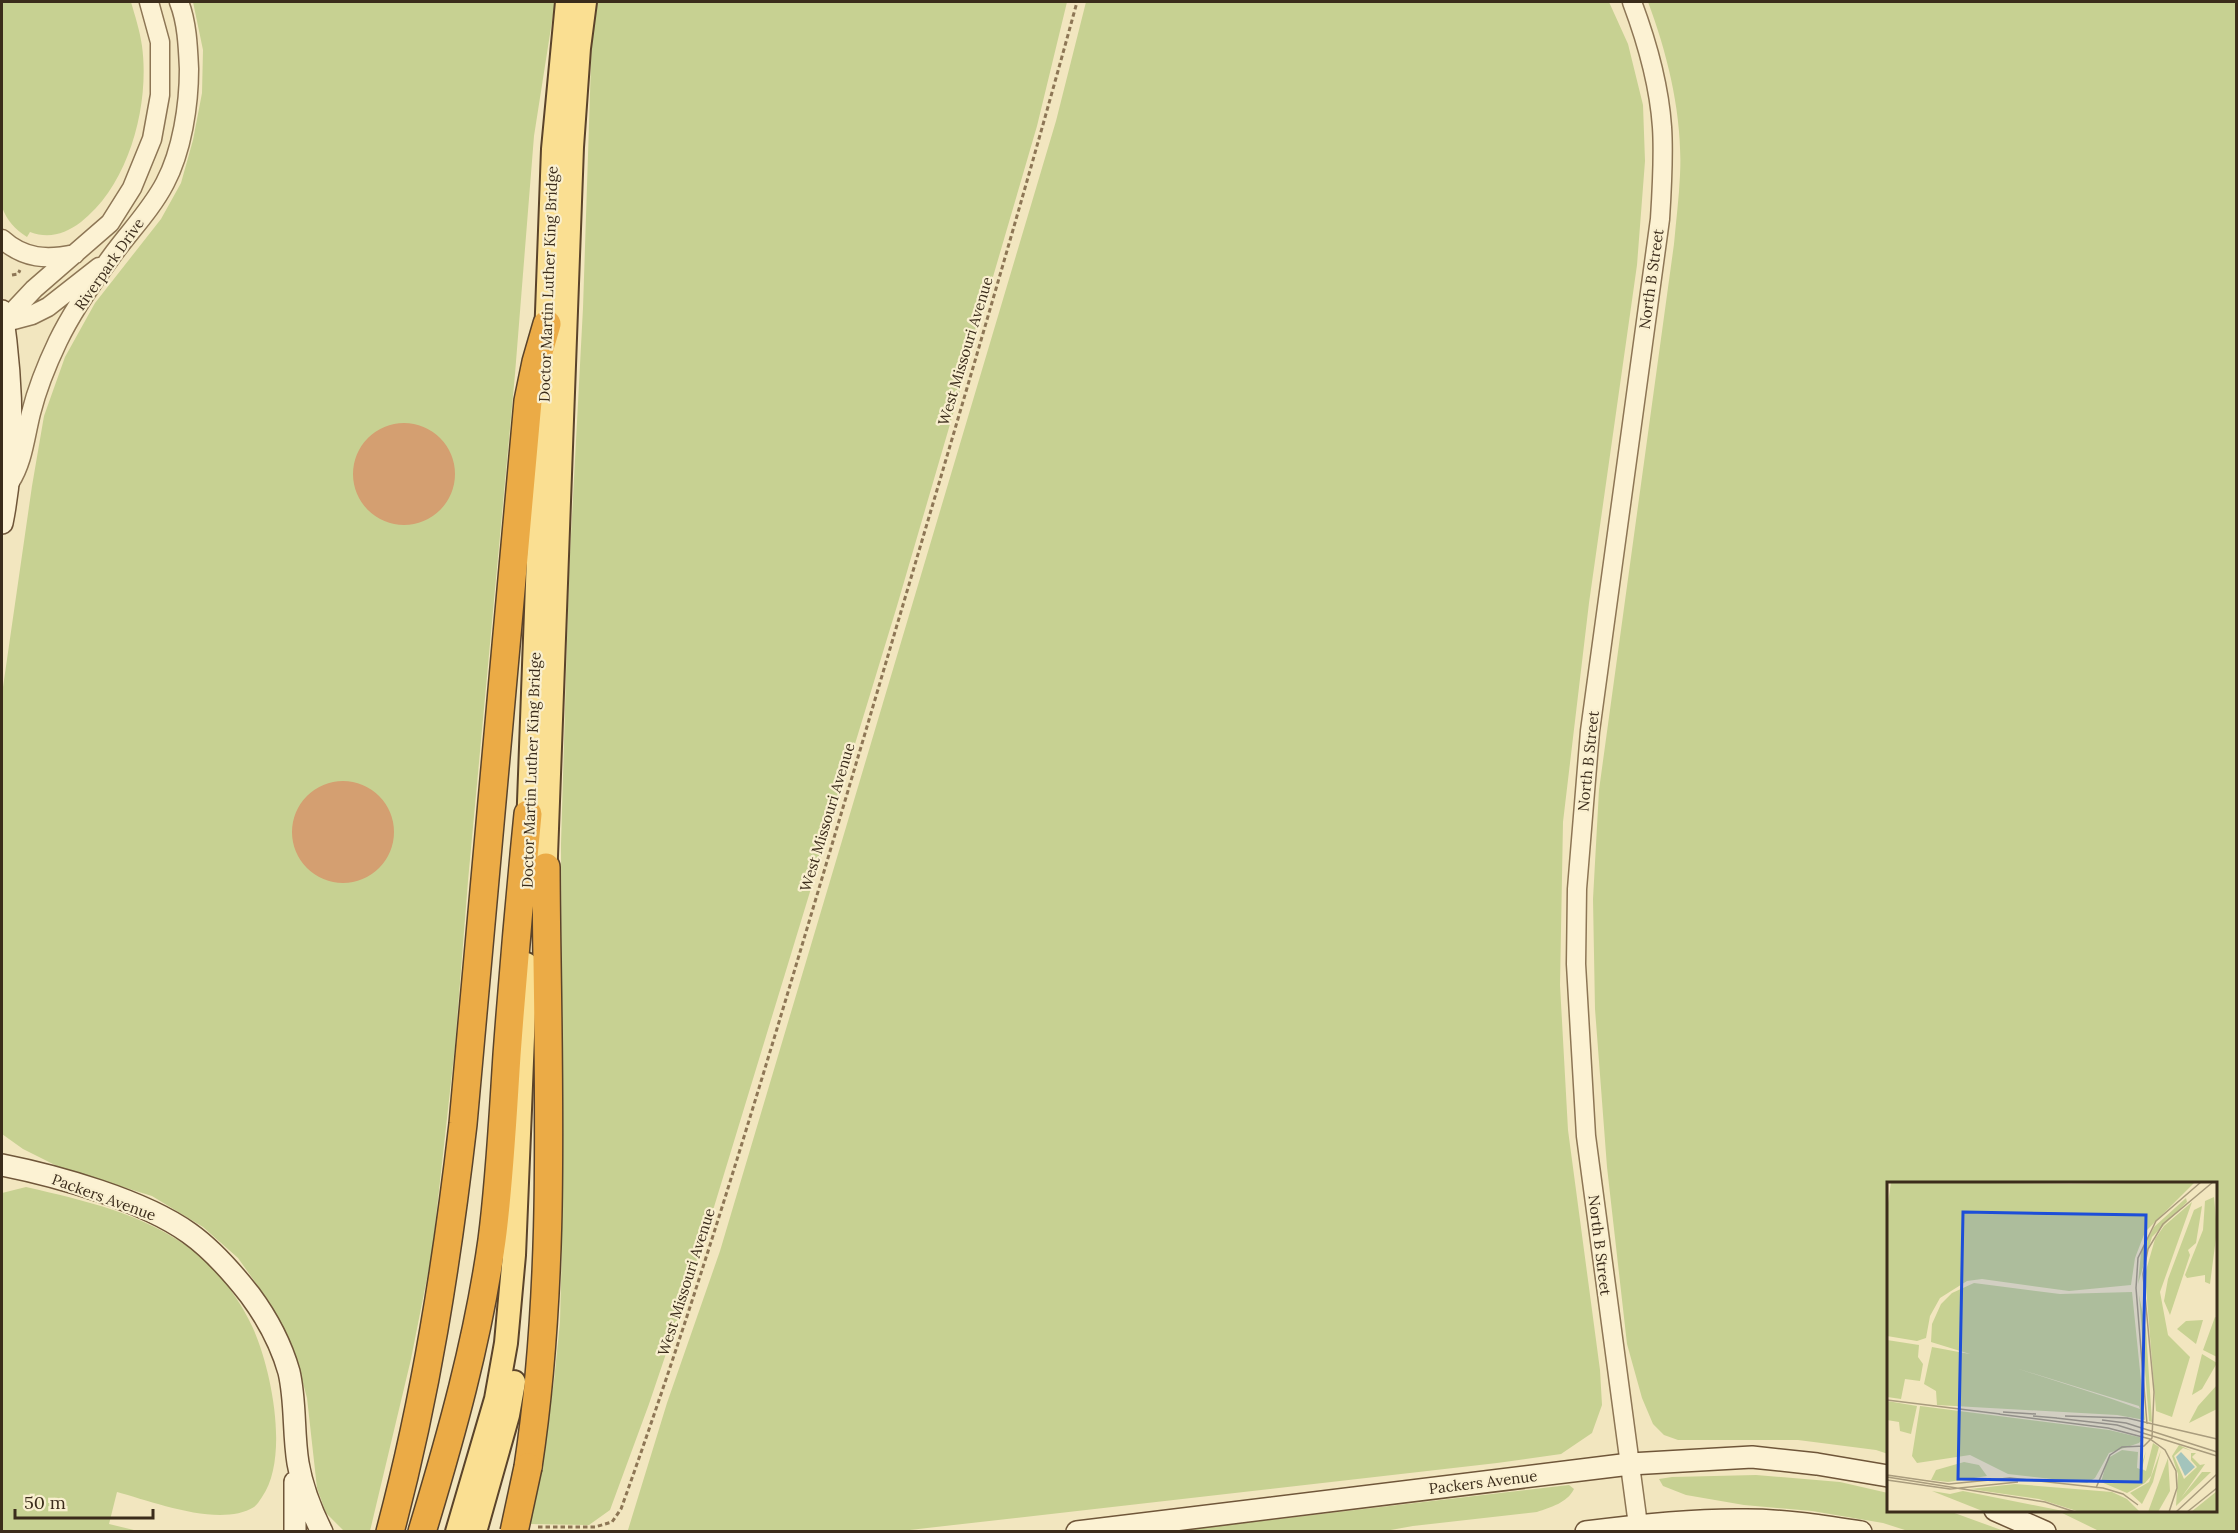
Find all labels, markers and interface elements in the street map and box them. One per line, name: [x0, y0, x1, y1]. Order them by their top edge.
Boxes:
street label: Doctor Martin Luther King Bridge: [534, 166, 562, 402]
street label: Riverpark Drive: [70, 214, 148, 314]
street label: North B Street: [1635, 227, 1667, 330]
street label: West Missouri Avenue: [933, 274, 997, 428]
street label: Doctor Martin Luther King Bridge: [517, 652, 545, 888]
street label: North B Street: [1573, 710, 1603, 812]
street label: West Missouri Avenue: [795, 740, 859, 894]
street label: Packers Avenue: [49, 1169, 159, 1225]
inset map: [1887, 1182, 2217, 1512]
street label: North B Street: [1584, 1194, 1616, 1297]
street label: West Missouri Avenue: [653, 1206, 719, 1358]
street label: Packers Avenue: [1428, 1466, 1538, 1498]
scale bar: [15, 1482, 153, 1520]
text: 50 m: [24, 1491, 66, 1514]

